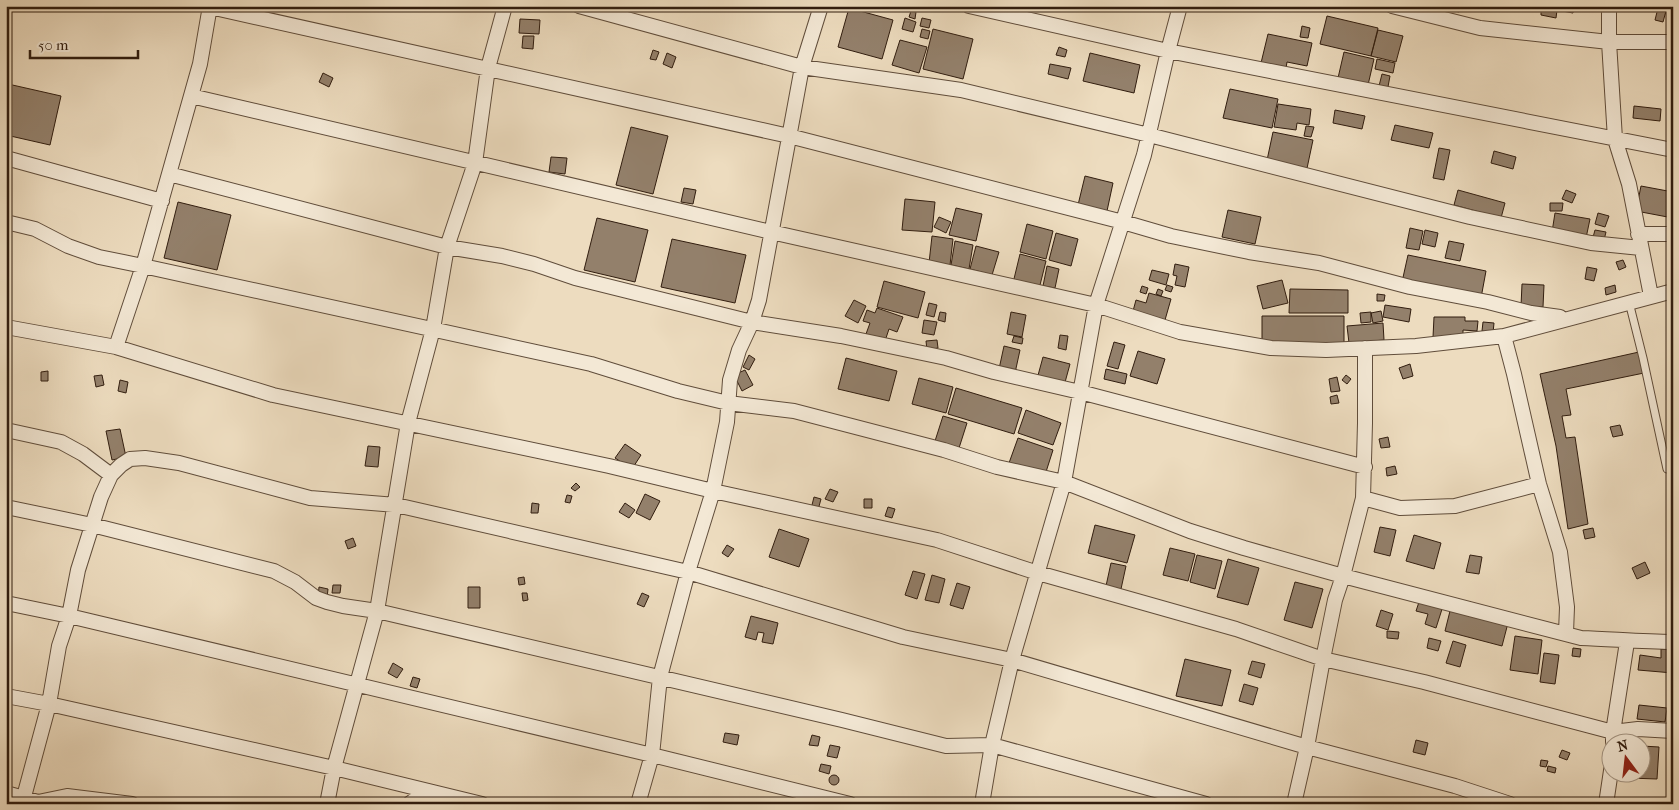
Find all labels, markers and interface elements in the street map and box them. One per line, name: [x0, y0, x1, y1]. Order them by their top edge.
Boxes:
scale bar: [30, 28, 138, 60]
text: 50 m: [38, 36, 69, 54]
north arrow: [1602, 732, 1652, 782]
text: N: [1615, 736, 1630, 756]

